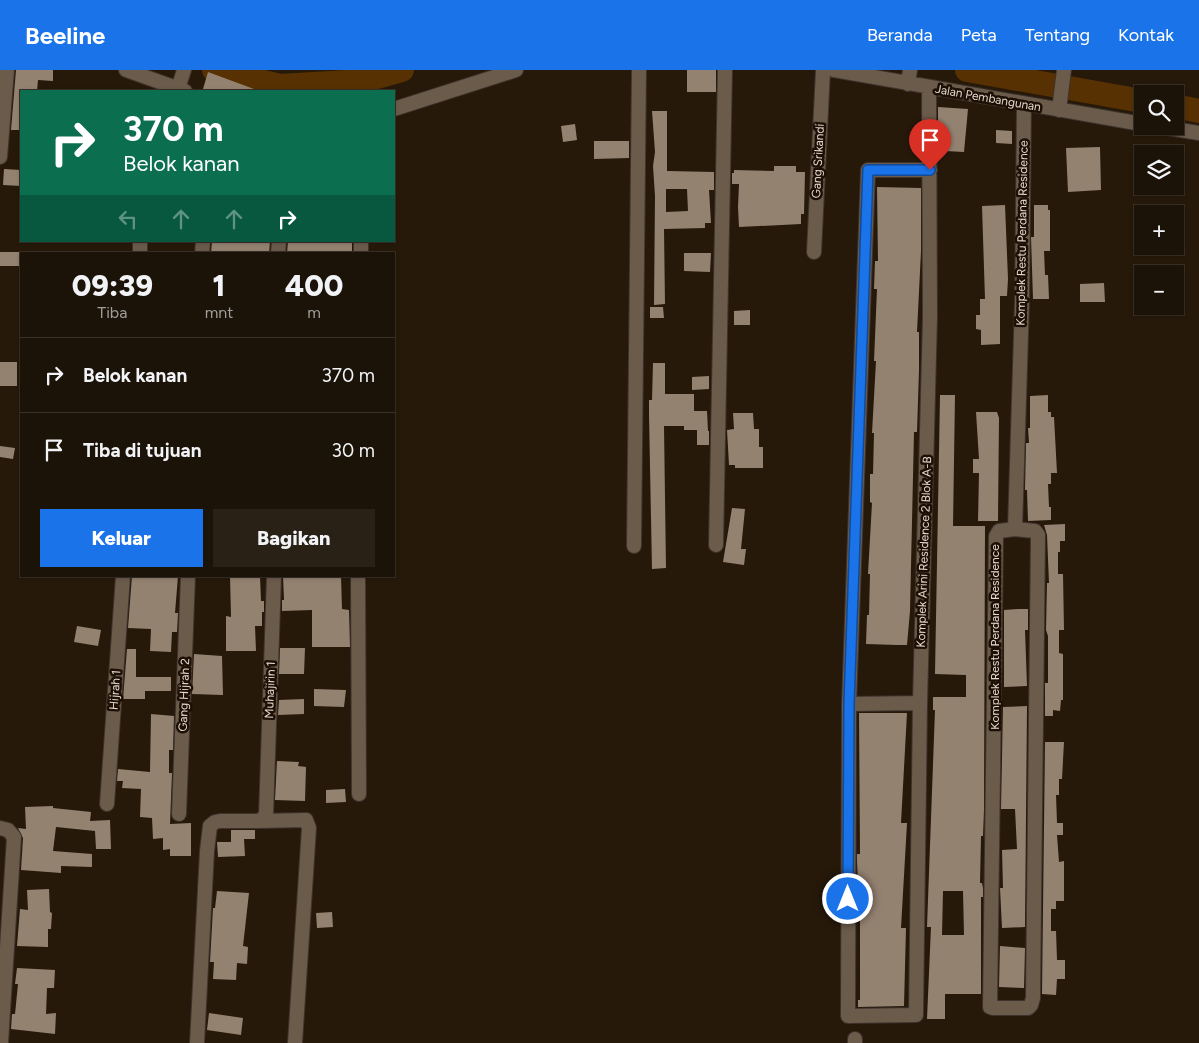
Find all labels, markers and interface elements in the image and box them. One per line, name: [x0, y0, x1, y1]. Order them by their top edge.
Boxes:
text: Beeline: [25, 21, 105, 50]
text: Beranda: [867, 24, 933, 46]
text: Peta: [961, 24, 997, 46]
text: Tentang: [1025, 24, 1090, 46]
text: Kontak: [1118, 24, 1174, 46]
street label: Jalan Pembangunan: [934, 82, 1042, 114]
map controls: [1134, 85, 1184, 315]
button: search: [1134, 85, 1184, 135]
text: 370 m: [123, 108, 223, 150]
icon: right: [40, 110, 105, 175]
pin: [909, 119, 951, 170]
street label: Gang Srikandi: [809, 123, 827, 199]
icon: arrive: [916, 126, 944, 154]
street label: Komplek Restu Perdana Residence: [1013, 140, 1031, 326]
button: layers: [1134, 145, 1184, 195]
text: Belok kanan: [123, 150, 240, 177]
icon: left: [114, 205, 142, 233]
icon: ahead: [167, 205, 195, 233]
icon: ahead: [220, 205, 248, 233]
icon: right: [273, 205, 301, 233]
button: +: [1134, 205, 1184, 255]
button: −: [1134, 265, 1184, 315]
text: 09:39: [72, 267, 153, 304]
text: 1: [213, 267, 225, 304]
text: 400: [285, 267, 343, 304]
text: Tiba: [97, 303, 127, 322]
text: mnt: [205, 303, 233, 322]
text: m: [307, 303, 321, 322]
icon: right: [40, 361, 68, 389]
text: Belok kanan: [83, 364, 187, 387]
text: 370 m: [321, 364, 375, 387]
icon: arrive: [40, 436, 68, 464]
text: Tiba di tujuan: [83, 439, 202, 462]
text: 30 m: [332, 439, 375, 462]
street label: Komplek Arini Residence 2 Blok A-B: [914, 456, 934, 648]
button: Keluar: [40, 509, 203, 567]
button: Bagikan: [213, 509, 375, 567]
street label: Komplek Restu Perdana Residence: [988, 544, 1002, 730]
street label: Gang Hijrah 2: [176, 658, 192, 732]
street label: Muhajirin 1: [262, 661, 278, 719]
street label: Hijrah 1: [107, 670, 123, 710]
position arrow: [821, 872, 873, 924]

